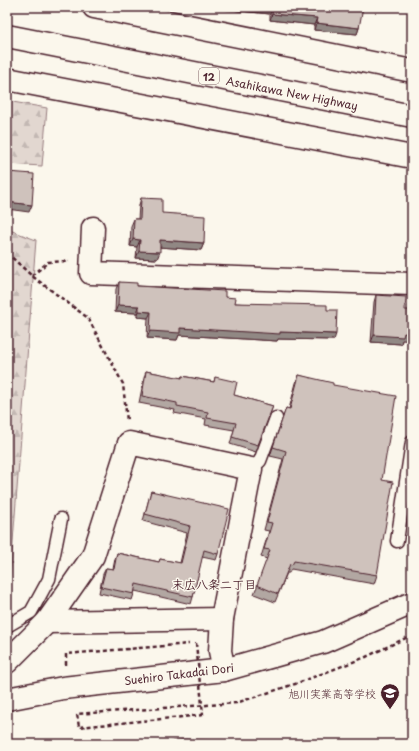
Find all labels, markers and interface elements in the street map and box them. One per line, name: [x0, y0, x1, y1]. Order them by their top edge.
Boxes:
road number: 12: [199, 68, 219, 84]
street label: Asahikawa New Highway: [225, 72, 359, 114]
district label: 末広八条二丁目: [172, 575, 256, 593]
street label: Suehiro Takadai Dori: [123, 659, 235, 689]
school or university icon: 旭川実業高等学校: [379, 682, 401, 710]
place label: 旭川実業高等学校: [288, 685, 376, 702]

